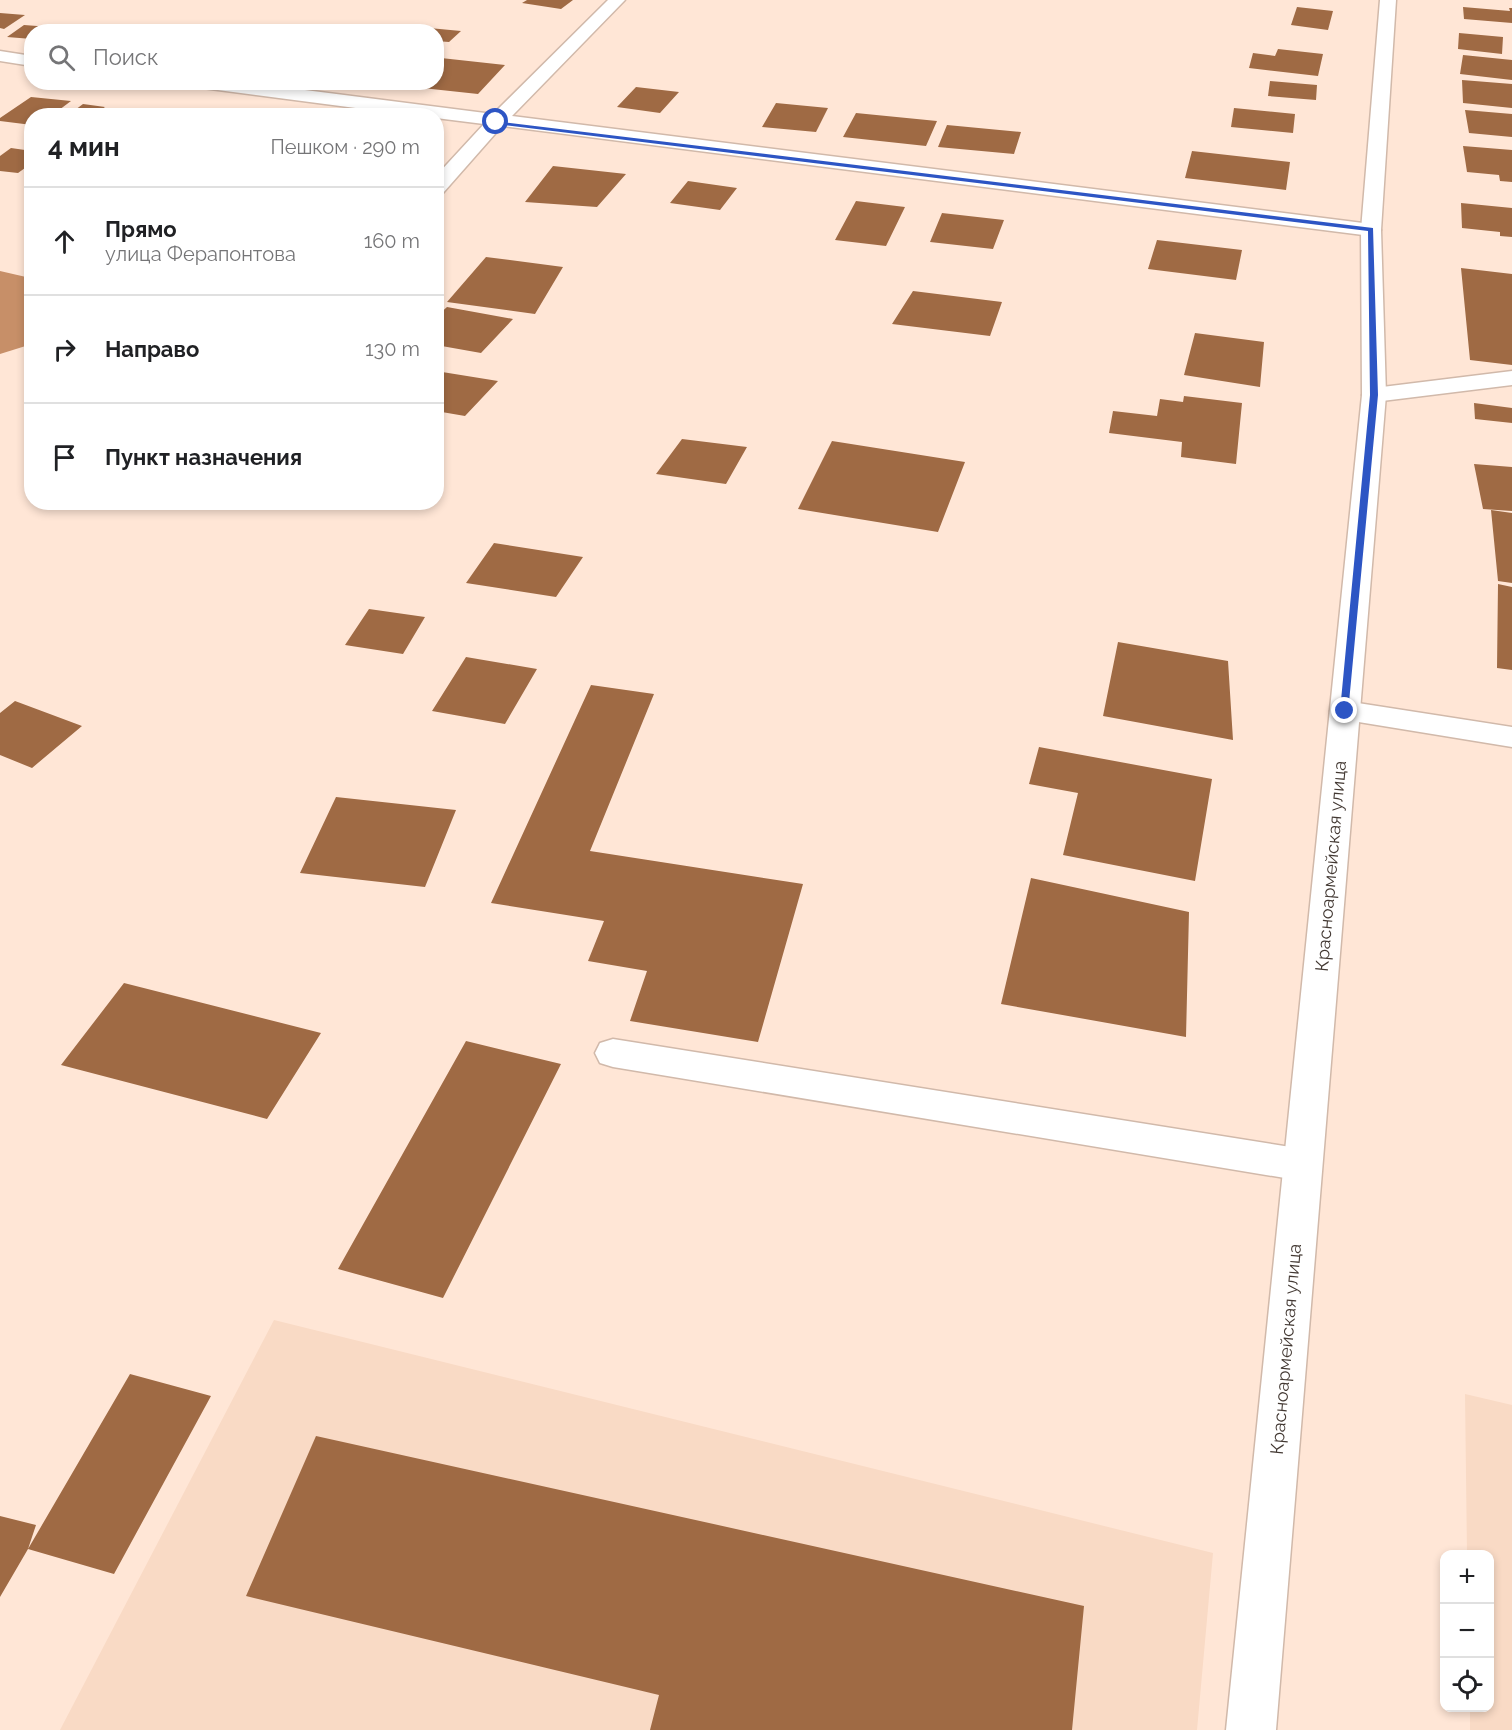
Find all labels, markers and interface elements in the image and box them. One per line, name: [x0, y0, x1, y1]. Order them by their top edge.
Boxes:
search box: [24, 24, 444, 90]
icon: search: [45, 41, 78, 74]
text: Поиск: [93, 44, 158, 70]
route start: [482, 108, 508, 134]
text: 4 мин: [48, 132, 120, 162]
text: Пешком · 290 m: [270, 135, 420, 159]
text: Прямо: [105, 216, 177, 242]
icon: ahead: [48, 225, 81, 258]
text: 160 m: [364, 229, 420, 253]
text: улица Ферапонтова: [105, 242, 296, 266]
icon: right: [48, 333, 81, 366]
text: Направо: [105, 336, 199, 362]
text: 130 m: [365, 337, 420, 361]
icon: arrive: [48, 441, 81, 474]
text: Пункт назначения: [105, 444, 302, 470]
route end: [1331, 697, 1357, 723]
street label: Красноармейская улица: [1311, 760, 1350, 972]
street label: Красноармейская улица: [1266, 1243, 1305, 1455]
map controls: [1440, 1550, 1494, 1712]
button: +: [1440, 1550, 1494, 1604]
button: −: [1440, 1604, 1494, 1658]
button: locate: [1440, 1658, 1494, 1712]

